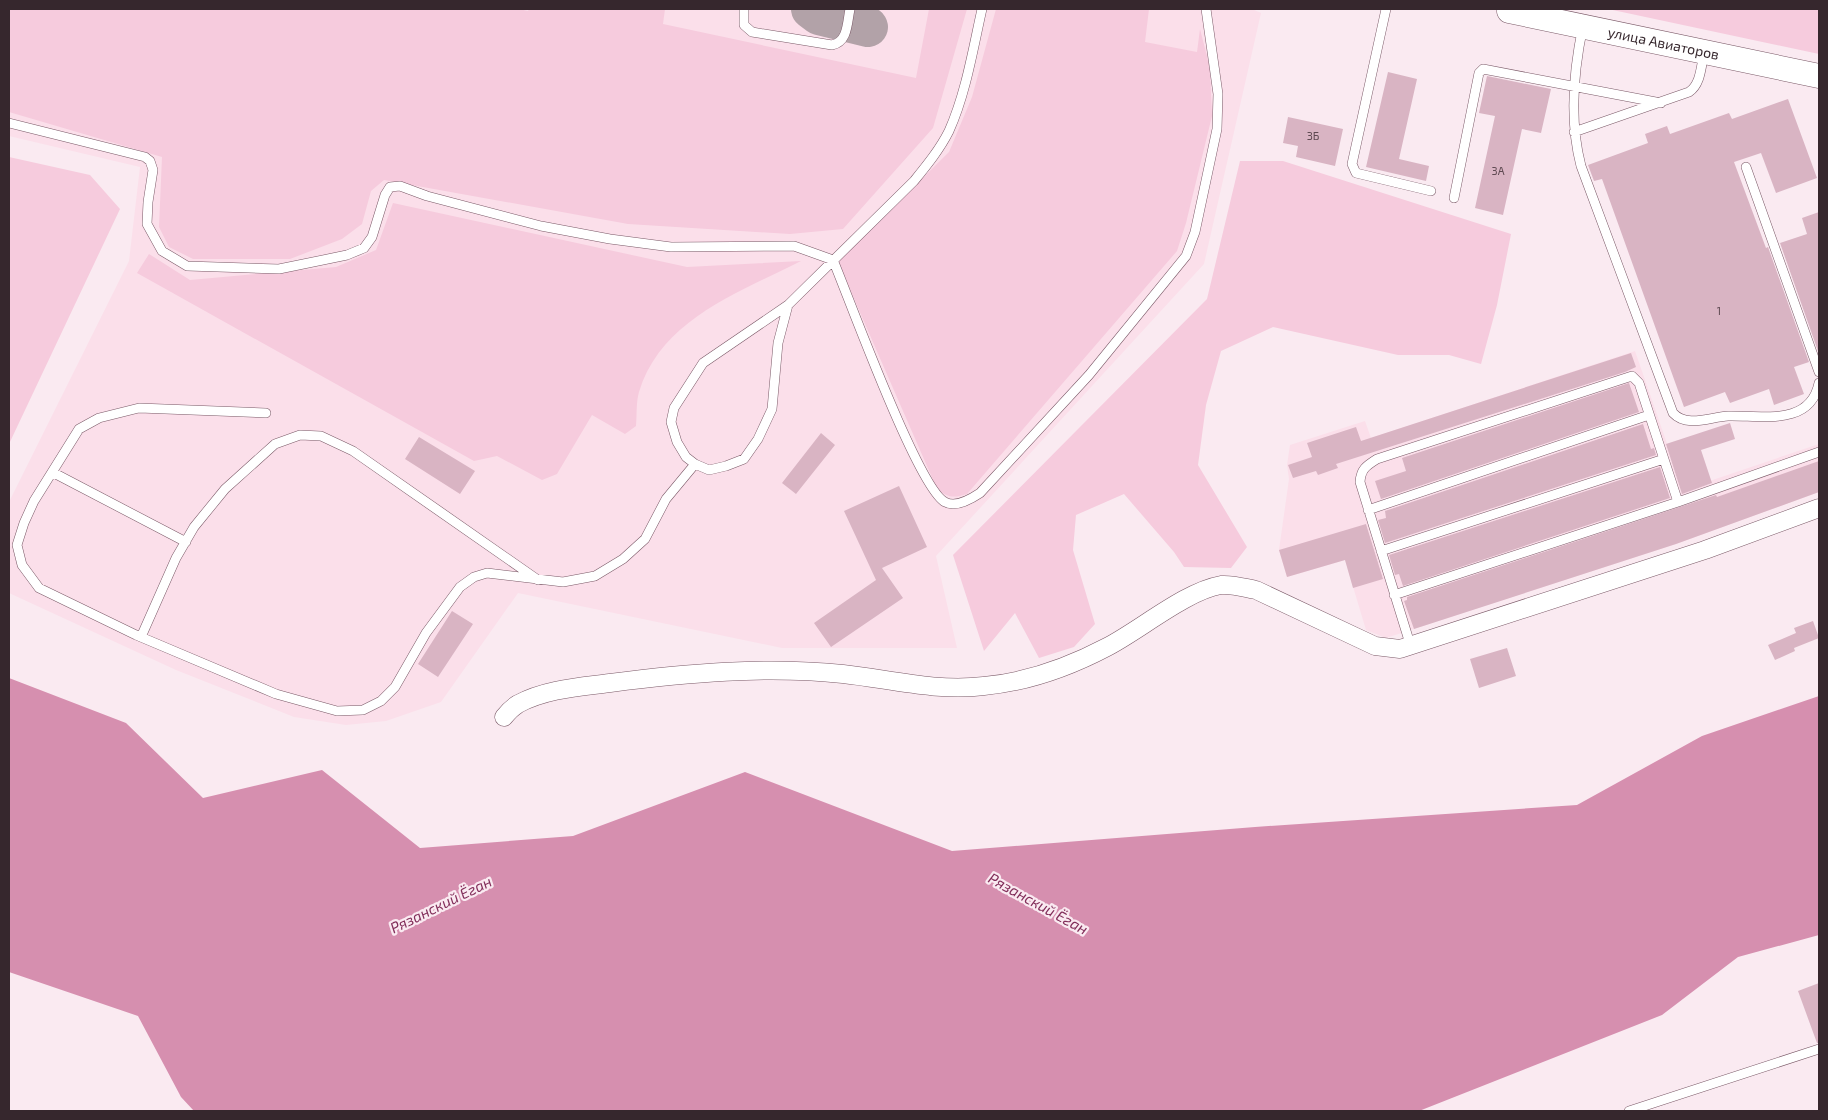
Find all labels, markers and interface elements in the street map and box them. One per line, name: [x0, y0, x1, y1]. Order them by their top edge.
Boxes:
street label: улица Авиаторов: [1606, 23, 1721, 63]
house number: 3Б: [1307, 129, 1320, 142]
house number: 3А: [1492, 164, 1505, 177]
house number: 1: [1717, 304, 1721, 317]
water label: Рязанский Ёган: [986, 868, 1091, 938]
water label: Рязанский Ёган: [387, 872, 494, 936]

